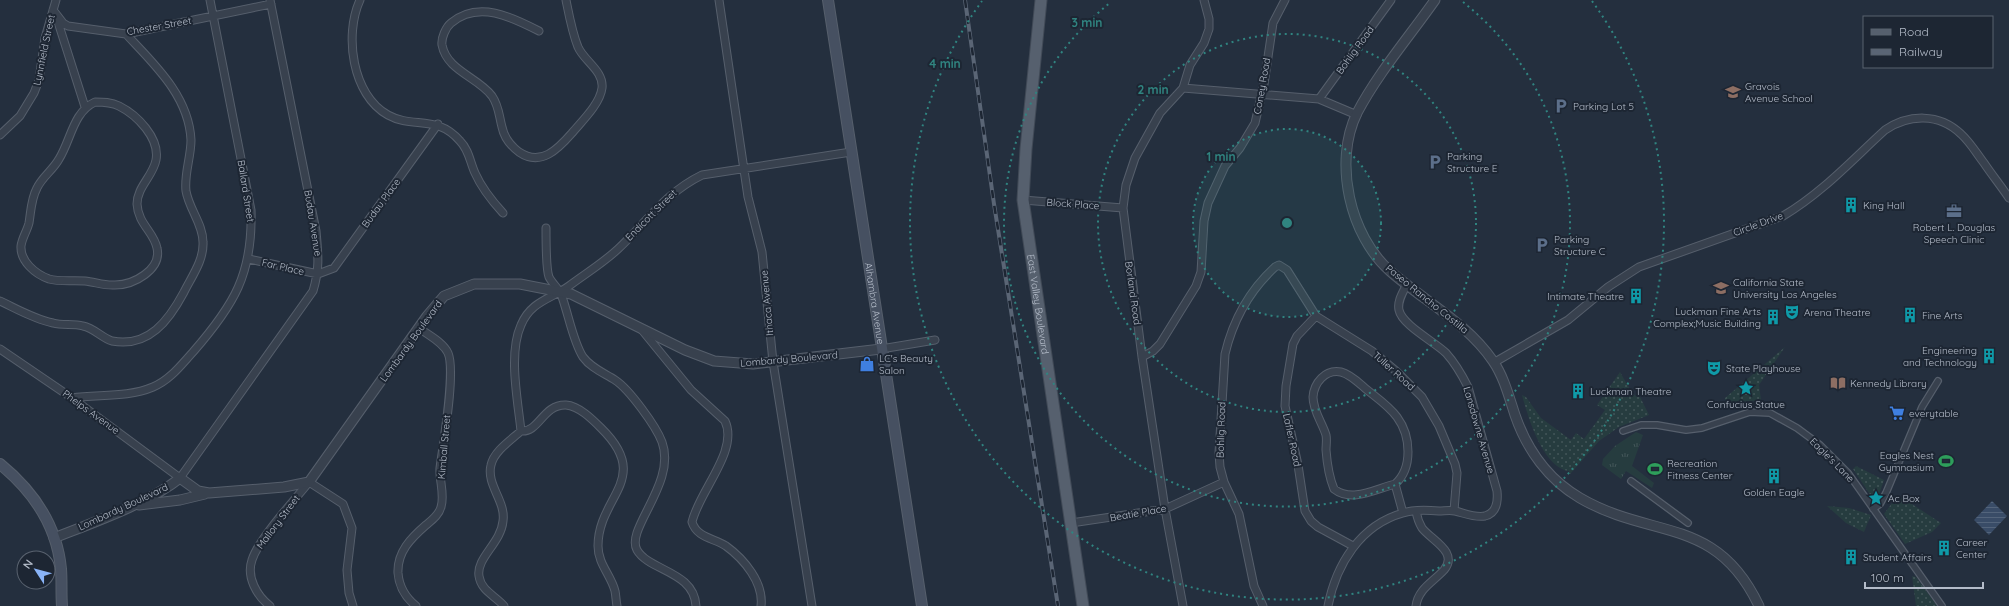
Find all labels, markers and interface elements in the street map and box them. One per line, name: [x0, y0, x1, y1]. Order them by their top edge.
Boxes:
street label: Lynnfield Street: [30, 13, 58, 87]
street label: Chester Street: [126, 14, 193, 38]
text: 3 min: [1072, 15, 1102, 30]
legend: [1863, 16, 1993, 68]
street label: Bohlig Road: [1333, 23, 1377, 77]
text: Road: [1899, 24, 1929, 39]
text: Railway: [1899, 44, 1943, 59]
text: 4 min: [929, 56, 961, 71]
street label: Coney Road: [1251, 57, 1273, 115]
place label: Gravois Avenue School: [1745, 80, 1813, 105]
text: 2 min: [1137, 82, 1169, 97]
school or university icon: Gravois Avenue School: [1724, 83, 1742, 101]
parking icon: Parking Lot 5: [1552, 97, 1570, 115]
place label: Parking Lot 5: [1573, 100, 1634, 113]
text: 1 min: [1206, 149, 1236, 164]
place label: Parking Structure E: [1447, 150, 1498, 175]
parking icon: Parking Structure E: [1426, 153, 1444, 171]
street label: Ballard Street: [235, 159, 257, 224]
street label: Budau Place: [359, 176, 403, 230]
street label: Endicott Street: [622, 186, 680, 244]
street label: Budau Avenue: [301, 189, 325, 257]
street label: Block Place: [1046, 196, 1100, 212]
building icon: King Hall: [1842, 196, 1860, 214]
place label: King Hall: [1863, 199, 1905, 212]
office icon: Robert L. Douglas Speech Clinic: [1945, 202, 1963, 220]
street label: Circle Drive: [1731, 209, 1785, 239]
centre of rings: [1280, 216, 1294, 230]
place label: Robert L. Douglas Speech Clinic: [1913, 221, 1996, 246]
place label: Parking Structure C: [1554, 233, 1606, 258]
parking icon: Parking Structure C: [1533, 236, 1551, 254]
street label: East Valley Boulevard: [1025, 253, 1052, 355]
street label: Far Place: [260, 256, 306, 278]
street label: Borland Road: [1122, 260, 1144, 326]
street label: Alhambra Avenue: [862, 262, 888, 345]
street label: Paseo Rancho Castilla: [1383, 262, 1471, 336]
street label: Ithaca Avenue: [758, 269, 776, 336]
place label: California State University Los Angeles: [1733, 276, 1837, 301]
school or university icon: California State University Los Angeles: [1712, 279, 1730, 297]
building icon: Intimate Theatre: [1627, 287, 1645, 305]
place label: Intimate Theatre: [1547, 290, 1624, 303]
street label: Lombardy Boulevard: [377, 298, 445, 384]
theatre icon: Arena Theatre: [1783, 303, 1801, 321]
place label: Luckman Fine Arts Complex;Music Building: [1653, 305, 1761, 330]
place label: Arena Theatre: [1804, 306, 1871, 319]
building icon: Fine Arts: [1901, 306, 1919, 324]
building icon: Luckman Fine Arts Complex;Music Building: [1764, 308, 1782, 326]
place label: Fine Arts: [1922, 309, 1963, 322]
place label: Engineering and Technology: [1903, 344, 1977, 369]
building icon: Engineering and Technology: [1980, 347, 1998, 365]
street label: Lombardy Boulevard: [740, 348, 838, 370]
street label: Tuller Road: [1370, 349, 1418, 393]
place label: LC's Beauty Salon: [879, 352, 933, 377]
shop icon: LC's Beauty Salon: [858, 355, 876, 373]
theatre icon: State Playhouse: [1705, 359, 1723, 377]
place label: State Playhouse: [1726, 362, 1801, 375]
library icon: Kennedy Library: [1829, 374, 1847, 392]
place label: Kennedy Library: [1850, 377, 1927, 390]
place icon: Confucius Statue: [1737, 379, 1755, 397]
building icon: Luckman Theatre: [1569, 382, 1587, 400]
street label: Lansdowne Avenue: [1460, 385, 1498, 475]
place label: Luckman Theatre: [1590, 385, 1672, 398]
street label: Phelps Avenue: [60, 387, 122, 437]
place label: Confucius Statue: [1707, 398, 1785, 411]
street label: Bohlig Road: [1214, 402, 1228, 458]
supermarket icon: everytable: [1888, 404, 1906, 422]
place label: everytable: [1909, 407, 1959, 420]
street label: Lafler Road: [1280, 412, 1304, 468]
street label: Kimball Street: [435, 414, 453, 480]
street label: Eagle's Lane: [1807, 435, 1857, 485]
place label: Eagles Nest Gymnasium: [1879, 449, 1935, 474]
sports icon: Eagles Nest Gymnasium: [1937, 452, 1955, 470]
place label: Recreation Fitness Center: [1667, 457, 1733, 482]
sports icon: Recreation Fitness Center: [1646, 460, 1664, 478]
building icon: Golden Eagle: [1765, 467, 1783, 485]
street label: Lombardy Boulevard: [76, 480, 170, 534]
place label: Golden Eagle: [1743, 486, 1805, 499]
place icon: Ac Box: [1867, 489, 1885, 507]
street label: Mallory Street: [253, 492, 303, 552]
place label: Ac Box: [1888, 492, 1920, 505]
street label: Beatie Place: [1109, 502, 1168, 524]
place label: Career Center: [1956, 536, 1988, 561]
building icon: Career Center: [1935, 539, 1953, 557]
building icon: Student Affairs: [1842, 548, 1860, 566]
north arrow: [16, 550, 56, 590]
place label: Student Affairs: [1863, 551, 1932, 564]
text: N: [20, 557, 36, 572]
scale bar: [1865, 564, 1983, 590]
text: 100 m: [1871, 570, 1904, 585]

